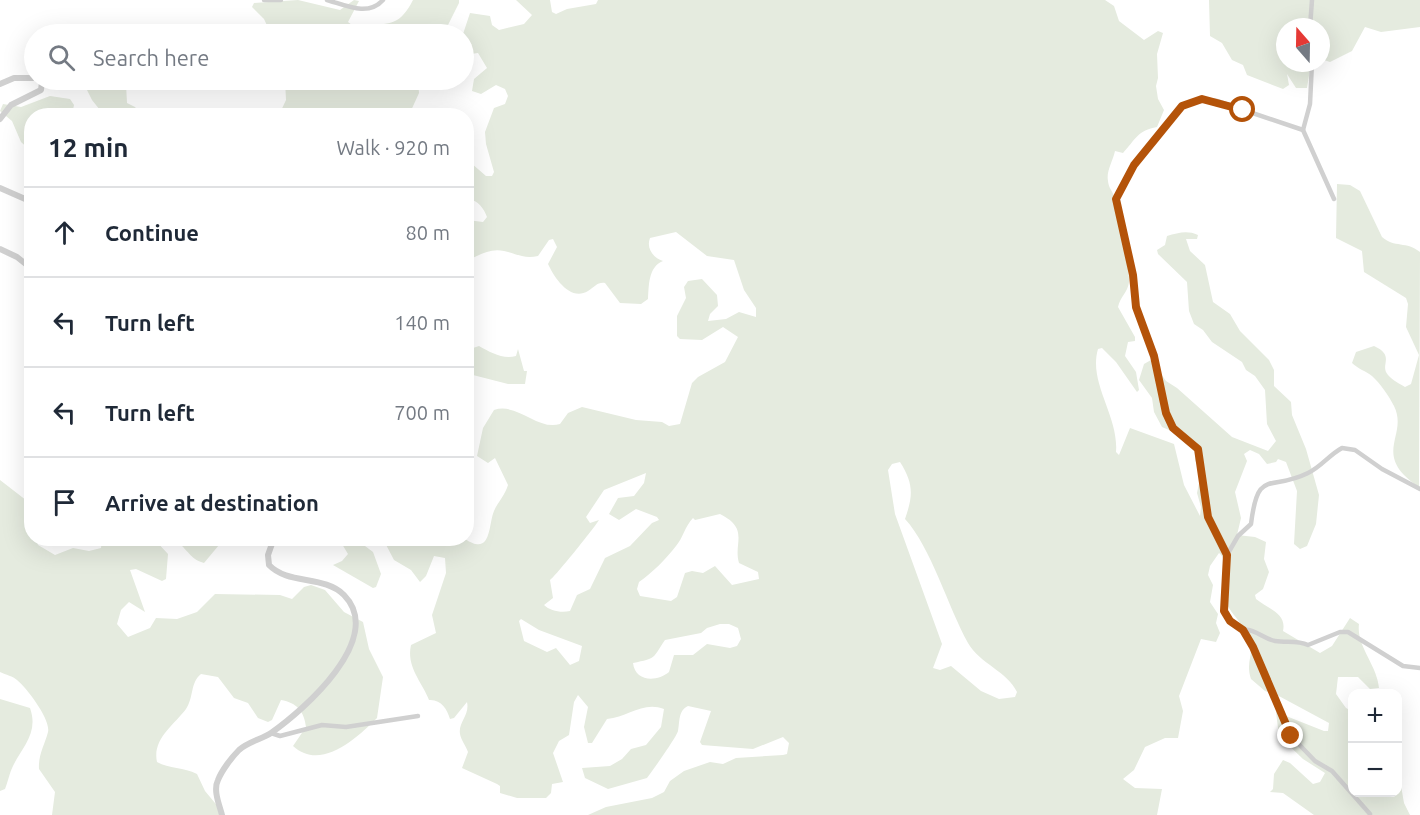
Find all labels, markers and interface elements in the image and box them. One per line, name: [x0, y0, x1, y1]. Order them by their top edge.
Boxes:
north arrow: [1276, 18, 1330, 72]
search box: [24, 24, 474, 90]
icon: search: [45, 41, 78, 74]
text: Search here: [93, 45, 209, 70]
route start: [1229, 96, 1255, 122]
text: 12 min: [48, 133, 128, 162]
text: Walk · 920 m: [337, 136, 450, 159]
icon: ahead: [48, 216, 81, 249]
text: Continue: [105, 220, 199, 245]
text: 80 m: [406, 221, 450, 244]
icon: left: [48, 306, 81, 339]
text: Turn left: [105, 310, 195, 335]
text: 140 m: [394, 311, 450, 334]
icon: left: [48, 396, 81, 429]
text: Turn left: [105, 400, 195, 425]
text: 700 m: [394, 401, 450, 424]
icon: arrive: [48, 486, 81, 519]
text: Arrive at destination: [105, 490, 319, 515]
map controls: [1348, 689, 1402, 797]
button: +: [1348, 689, 1402, 743]
route end: [1277, 722, 1303, 748]
button: −: [1348, 743, 1402, 797]

